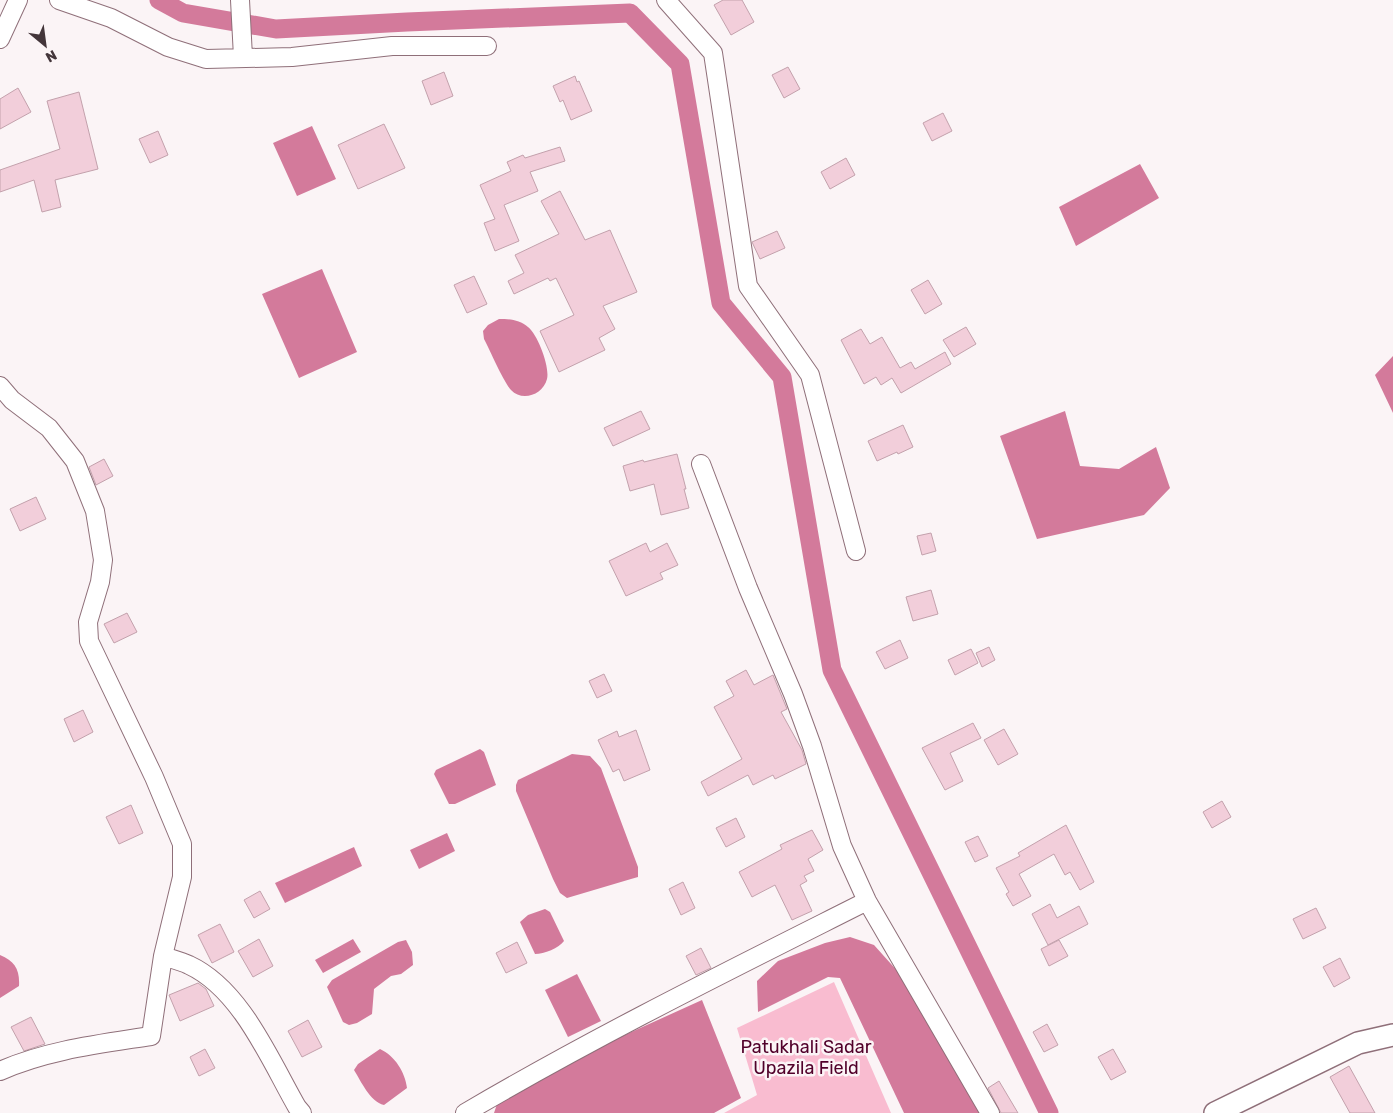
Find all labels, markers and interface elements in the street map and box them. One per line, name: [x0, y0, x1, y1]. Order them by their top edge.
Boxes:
north arrow: [20, 20, 70, 70]
text: N: [43, 46, 60, 66]
park label: Patukhali Sadar Upazila Field: [740, 1036, 872, 1079]

